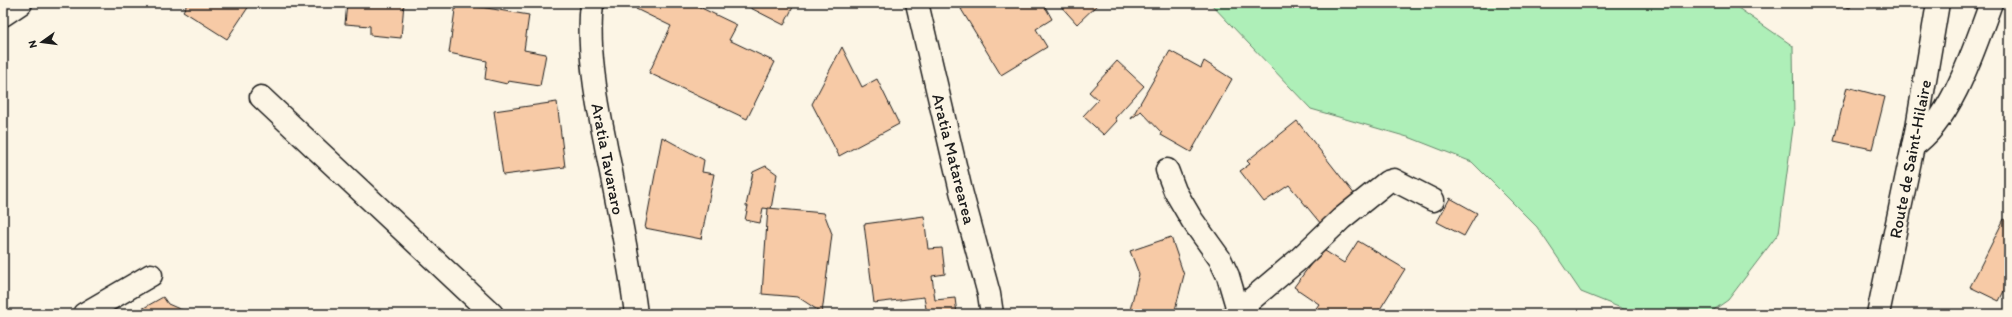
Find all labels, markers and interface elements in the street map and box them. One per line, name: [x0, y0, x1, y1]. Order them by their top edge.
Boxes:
north arrow: [22, 22, 62, 62]
text: N: [26, 39, 40, 49]
street label: Route de Saint-Hilaire: [1885, 78, 1935, 240]
street label: Aratia Matarearea: [928, 92, 980, 227]
street label: Aratia Tavararo: [587, 101, 629, 217]

